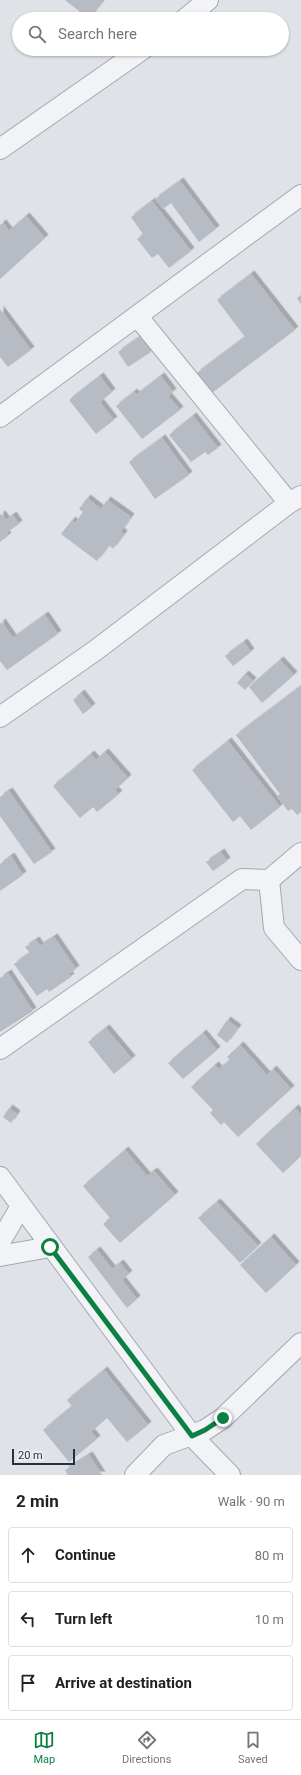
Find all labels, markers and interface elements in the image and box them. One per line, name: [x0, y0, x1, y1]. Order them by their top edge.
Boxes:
search box: [12, 12, 289, 56]
icon: search: [26, 23, 48, 45]
text: Search here: [58, 25, 137, 43]
route start: [41, 1238, 59, 1256]
route end: [214, 1409, 232, 1427]
scale bar: [12, 1447, 75, 1466]
text: 20 m: [18, 1449, 43, 1462]
text: 2 min: [16, 1491, 59, 1511]
text: Walk · 90 m: [218, 1494, 285, 1509]
icon: ahead: [17, 1544, 39, 1566]
text: Continue: [55, 1546, 116, 1564]
text: 80 m: [255, 1548, 284, 1563]
icon: left: [17, 1608, 39, 1630]
text: Turn left: [55, 1610, 112, 1628]
text: 10 m: [255, 1612, 284, 1627]
icon: arrive: [17, 1672, 39, 1694]
text: Arrive at destination: [55, 1674, 192, 1692]
tab: Map: [33, 1729, 55, 1766]
tab: Directions: [122, 1729, 171, 1766]
tab: Saved: [238, 1729, 268, 1766]

